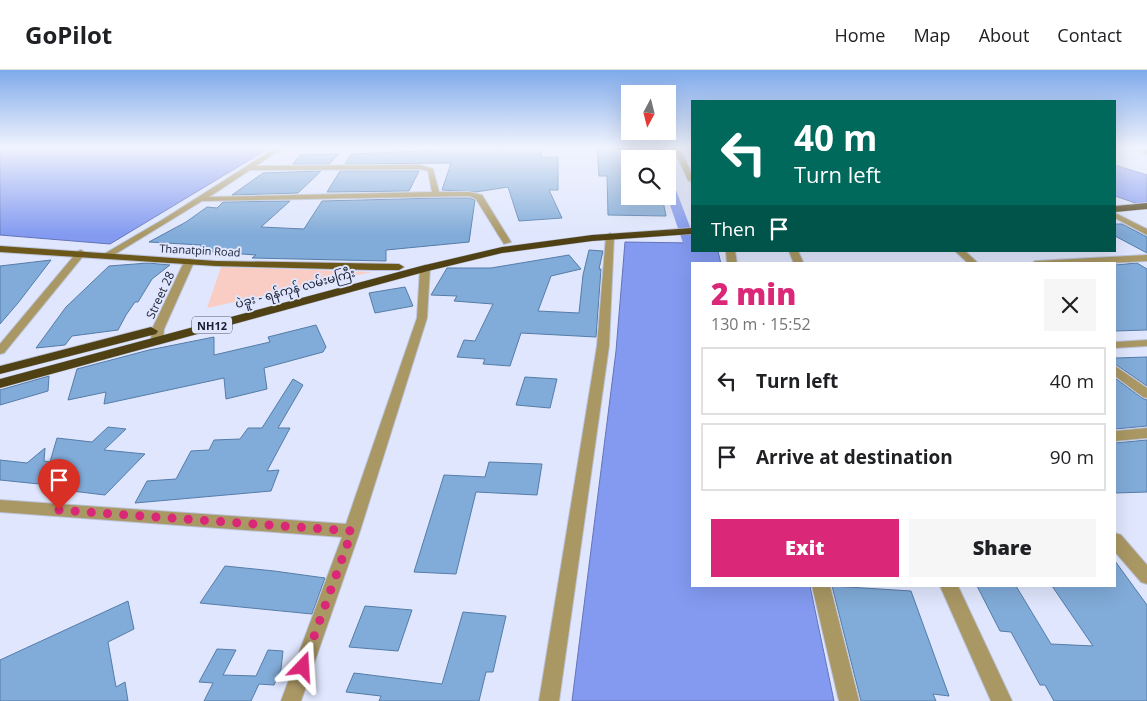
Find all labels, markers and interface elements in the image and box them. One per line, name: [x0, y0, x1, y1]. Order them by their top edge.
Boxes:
text: GoPilot: [25, 18, 112, 51]
text: Home: [835, 23, 885, 47]
text: Map: [913, 23, 951, 47]
text: About: [979, 23, 1029, 47]
text: Contact: [1057, 23, 1122, 47]
north arrow: [621, 85, 676, 140]
map controls: [621, 85, 676, 205]
text: 40 m: [794, 114, 877, 161]
icon: left: [711, 120, 776, 185]
button: search: [621, 150, 676, 205]
text: Turn left: [794, 159, 881, 189]
icon: arrive: [765, 215, 793, 243]
text: Then: [711, 216, 755, 242]
street label: Thanatpin Road: [159, 240, 241, 260]
street label: ပဲခူး - ရန်ကုန် လမ်းမကြီး: [233, 264, 357, 314]
street label: Street 28: [142, 268, 178, 321]
text: 2 min: [711, 273, 796, 314]
button: close: [1044, 279, 1096, 331]
text: 130 m · 15:52: [711, 313, 811, 335]
road number: NH12: [192, 316, 232, 334]
icon: left: [713, 367, 741, 395]
text: Turn left: [756, 368, 838, 394]
text: 40 m: [1050, 368, 1094, 394]
icon: arrive: [713, 443, 741, 471]
text: Arrive at destination: [756, 444, 953, 470]
text: 90 m: [1050, 444, 1094, 470]
pin: [38, 459, 80, 510]
icon: arrive: [45, 466, 73, 494]
button: Exit: [711, 519, 899, 577]
button: Share: [909, 519, 1096, 577]
position arrow: [276, 640, 328, 692]

